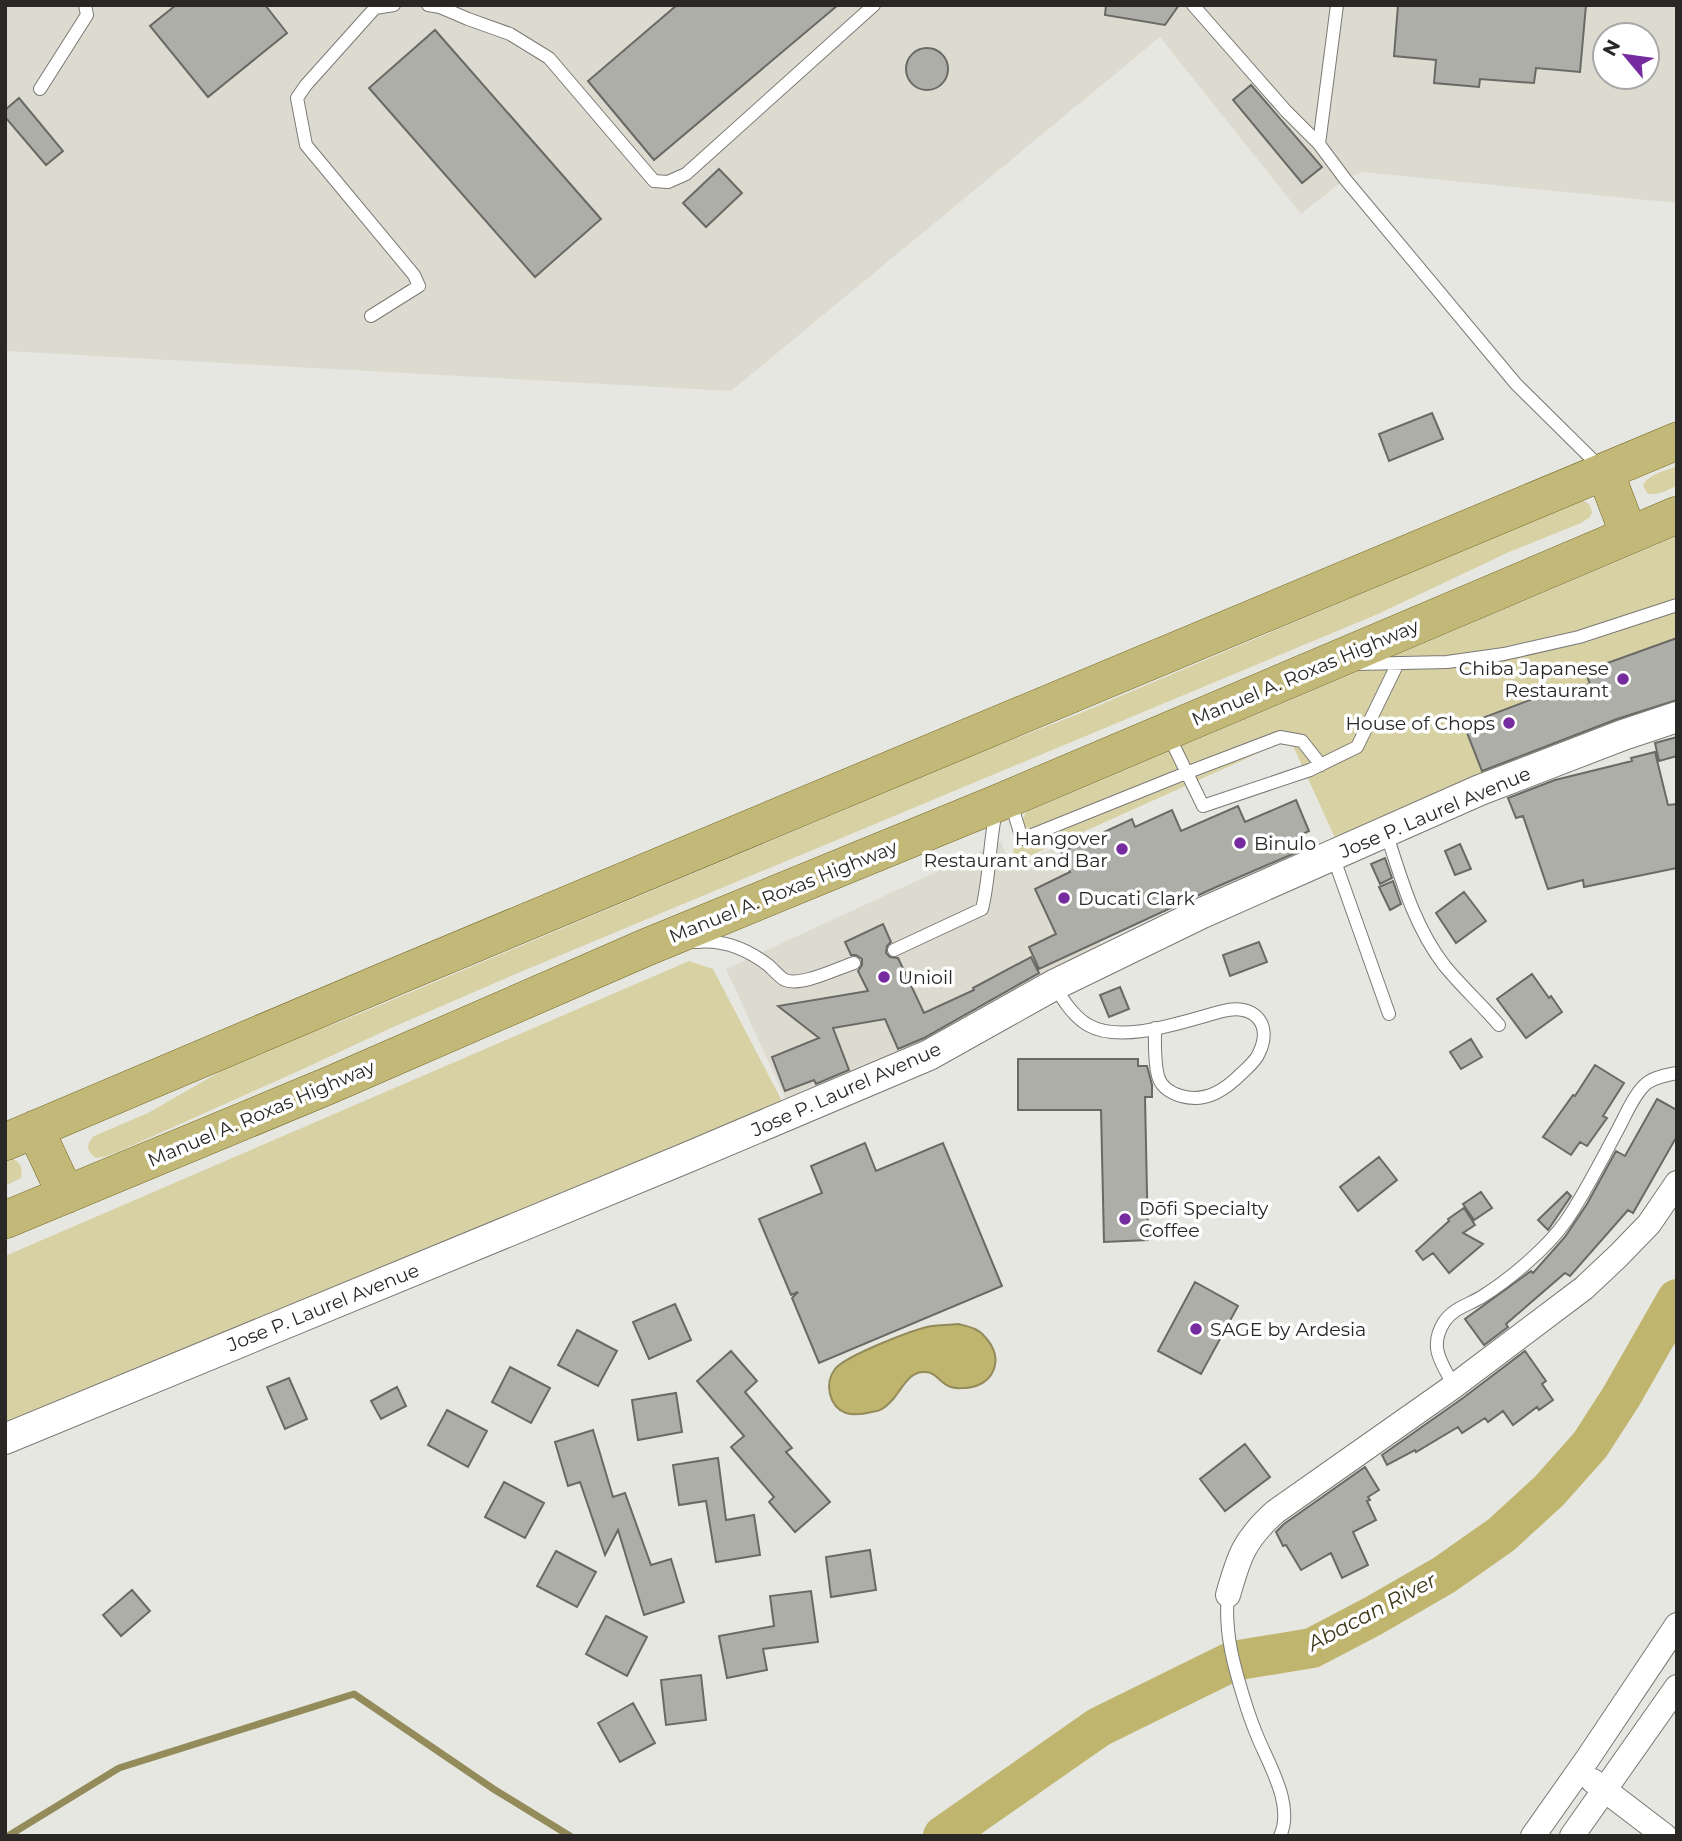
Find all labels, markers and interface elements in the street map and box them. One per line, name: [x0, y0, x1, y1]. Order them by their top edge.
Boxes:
north arrow: [1591, 21, 1661, 91]
text: N: [1598, 36, 1625, 60]
street label: Manuel A. Roxas Highway: [1188, 614, 1423, 731]
place label: Chiba Japanese Restaurant: [1459, 657, 1609, 702]
marker: Chiba Japanese Restaurant: [1615, 671, 1631, 687]
place label: House of Chops: [1345, 712, 1495, 735]
marker: House of Chops: [1501, 715, 1517, 731]
street label: Jose P. Laurel Avenue: [1335, 762, 1534, 864]
place label: Hangover Restaurant and Bar: [924, 827, 1108, 872]
place label: Binulo: [1254, 832, 1316, 855]
street label: Manuel A. Roxas Highway: [666, 835, 901, 948]
marker: Binulo: [1232, 835, 1248, 851]
marker: Hangover Restaurant and Bar: [1114, 841, 1130, 857]
place label: Ducati Clark: [1078, 887, 1195, 910]
marker: Ducati Clark: [1056, 890, 1072, 906]
place label: Unioil: [898, 966, 953, 989]
marker: Unioil: [876, 969, 892, 985]
street label: Jose P. Laurel Avenue: [747, 1037, 945, 1142]
street label: Manuel A. Roxas Highway: [144, 1055, 379, 1172]
place label: Dōfi Specialty Coffee: [1139, 1197, 1269, 1242]
marker: Dōfi Specialty Coffee: [1117, 1211, 1133, 1227]
street label: Jose P. Laurel Avenue: [223, 1258, 423, 1357]
place label: SAGE by Ardesia: [1210, 1318, 1366, 1341]
marker: SAGE by Ardesia: [1188, 1321, 1204, 1337]
water label: Abacan River: [1301, 1567, 1441, 1657]

